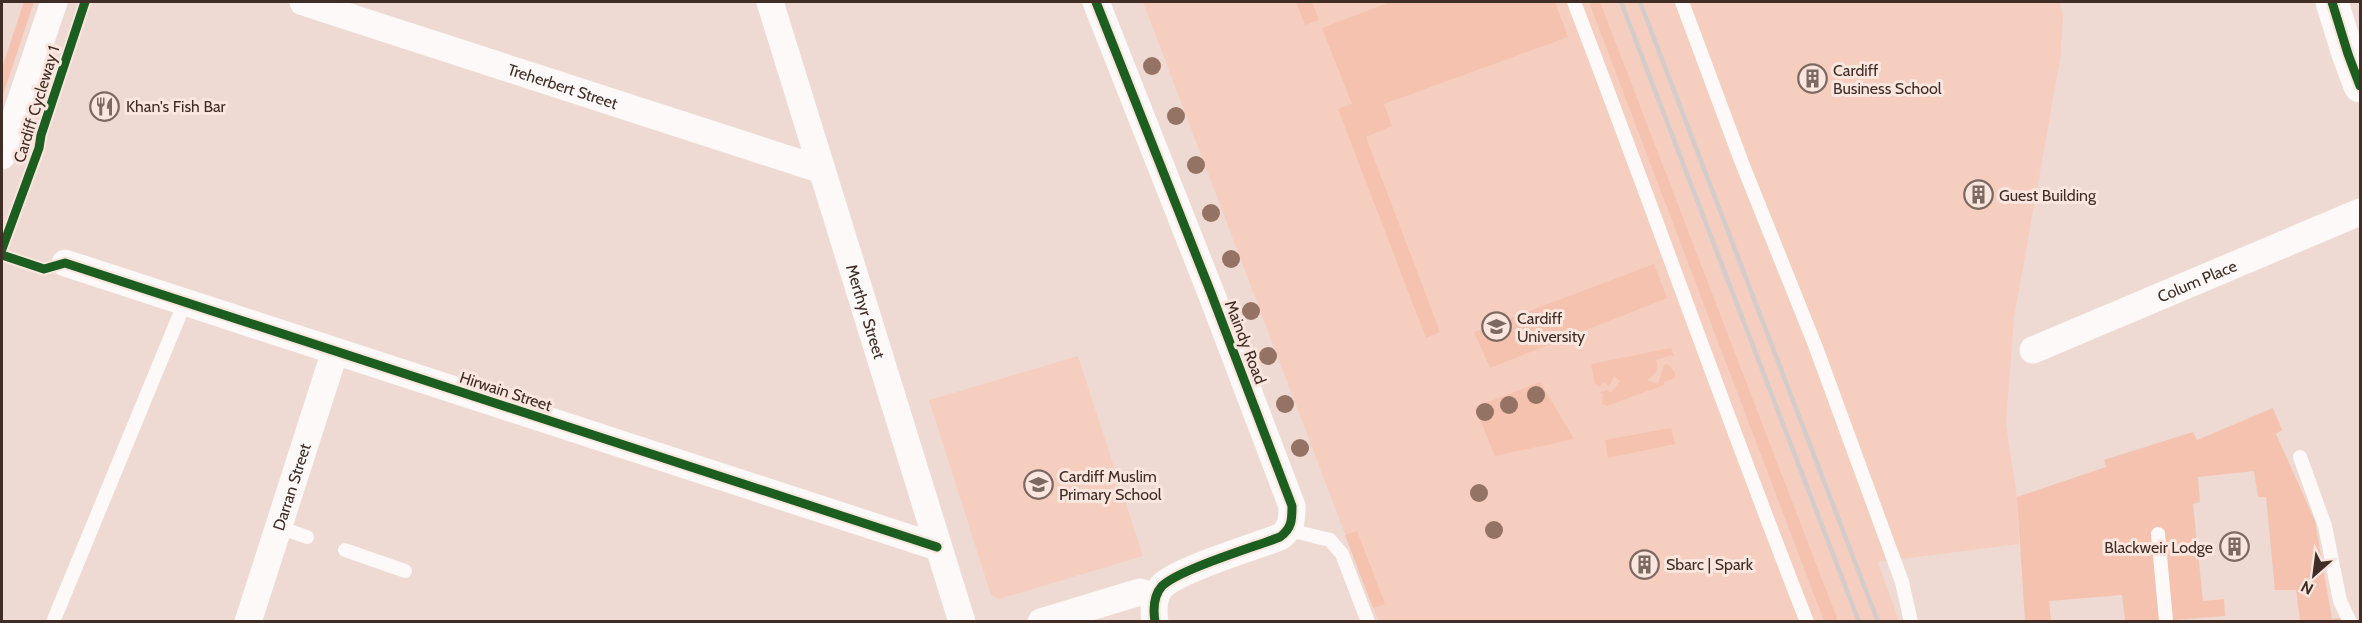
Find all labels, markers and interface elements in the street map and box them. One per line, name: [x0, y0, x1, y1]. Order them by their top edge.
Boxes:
street label: Cardiff Cycleway 1: [10, 43, 63, 165]
street label: Treherbert Street: [505, 60, 621, 113]
place label: Cardiff Business School: [1833, 61, 1942, 98]
building icon: Cardiff Business School: [1796, 63, 1828, 95]
restaurant icon: Khan's Fish Bar: [89, 90, 121, 122]
place label: Khan's Fish Bar: [126, 97, 227, 116]
building icon: Guest Building: [1962, 179, 1994, 211]
place label: Guest Building: [1999, 186, 2097, 205]
street label: Colum Place: [2155, 256, 2240, 306]
street label: Merthyr Street: [842, 262, 889, 362]
street label: Maindy Road: [1221, 298, 1270, 387]
place label: Cardiff University: [1517, 309, 1585, 346]
school or university icon: Cardiff University: [1480, 311, 1512, 343]
street label: Hirwain Street: [457, 368, 555, 416]
street label: Darran Street: [269, 440, 315, 533]
place label: Cardiff Muslim Primary School: [1059, 467, 1162, 504]
school or university icon: Cardiff Muslim Primary School: [1022, 469, 1054, 501]
building icon: Blackweir Lodge: [2218, 531, 2250, 563]
place label: Blackweir Lodge: [2104, 538, 2213, 557]
north arrow: [2284, 545, 2344, 605]
building icon: Sbarc | Spark: [1629, 548, 1661, 580]
place label: Sbarc | Spark: [1666, 555, 1754, 574]
text: N: [2298, 577, 2317, 599]

